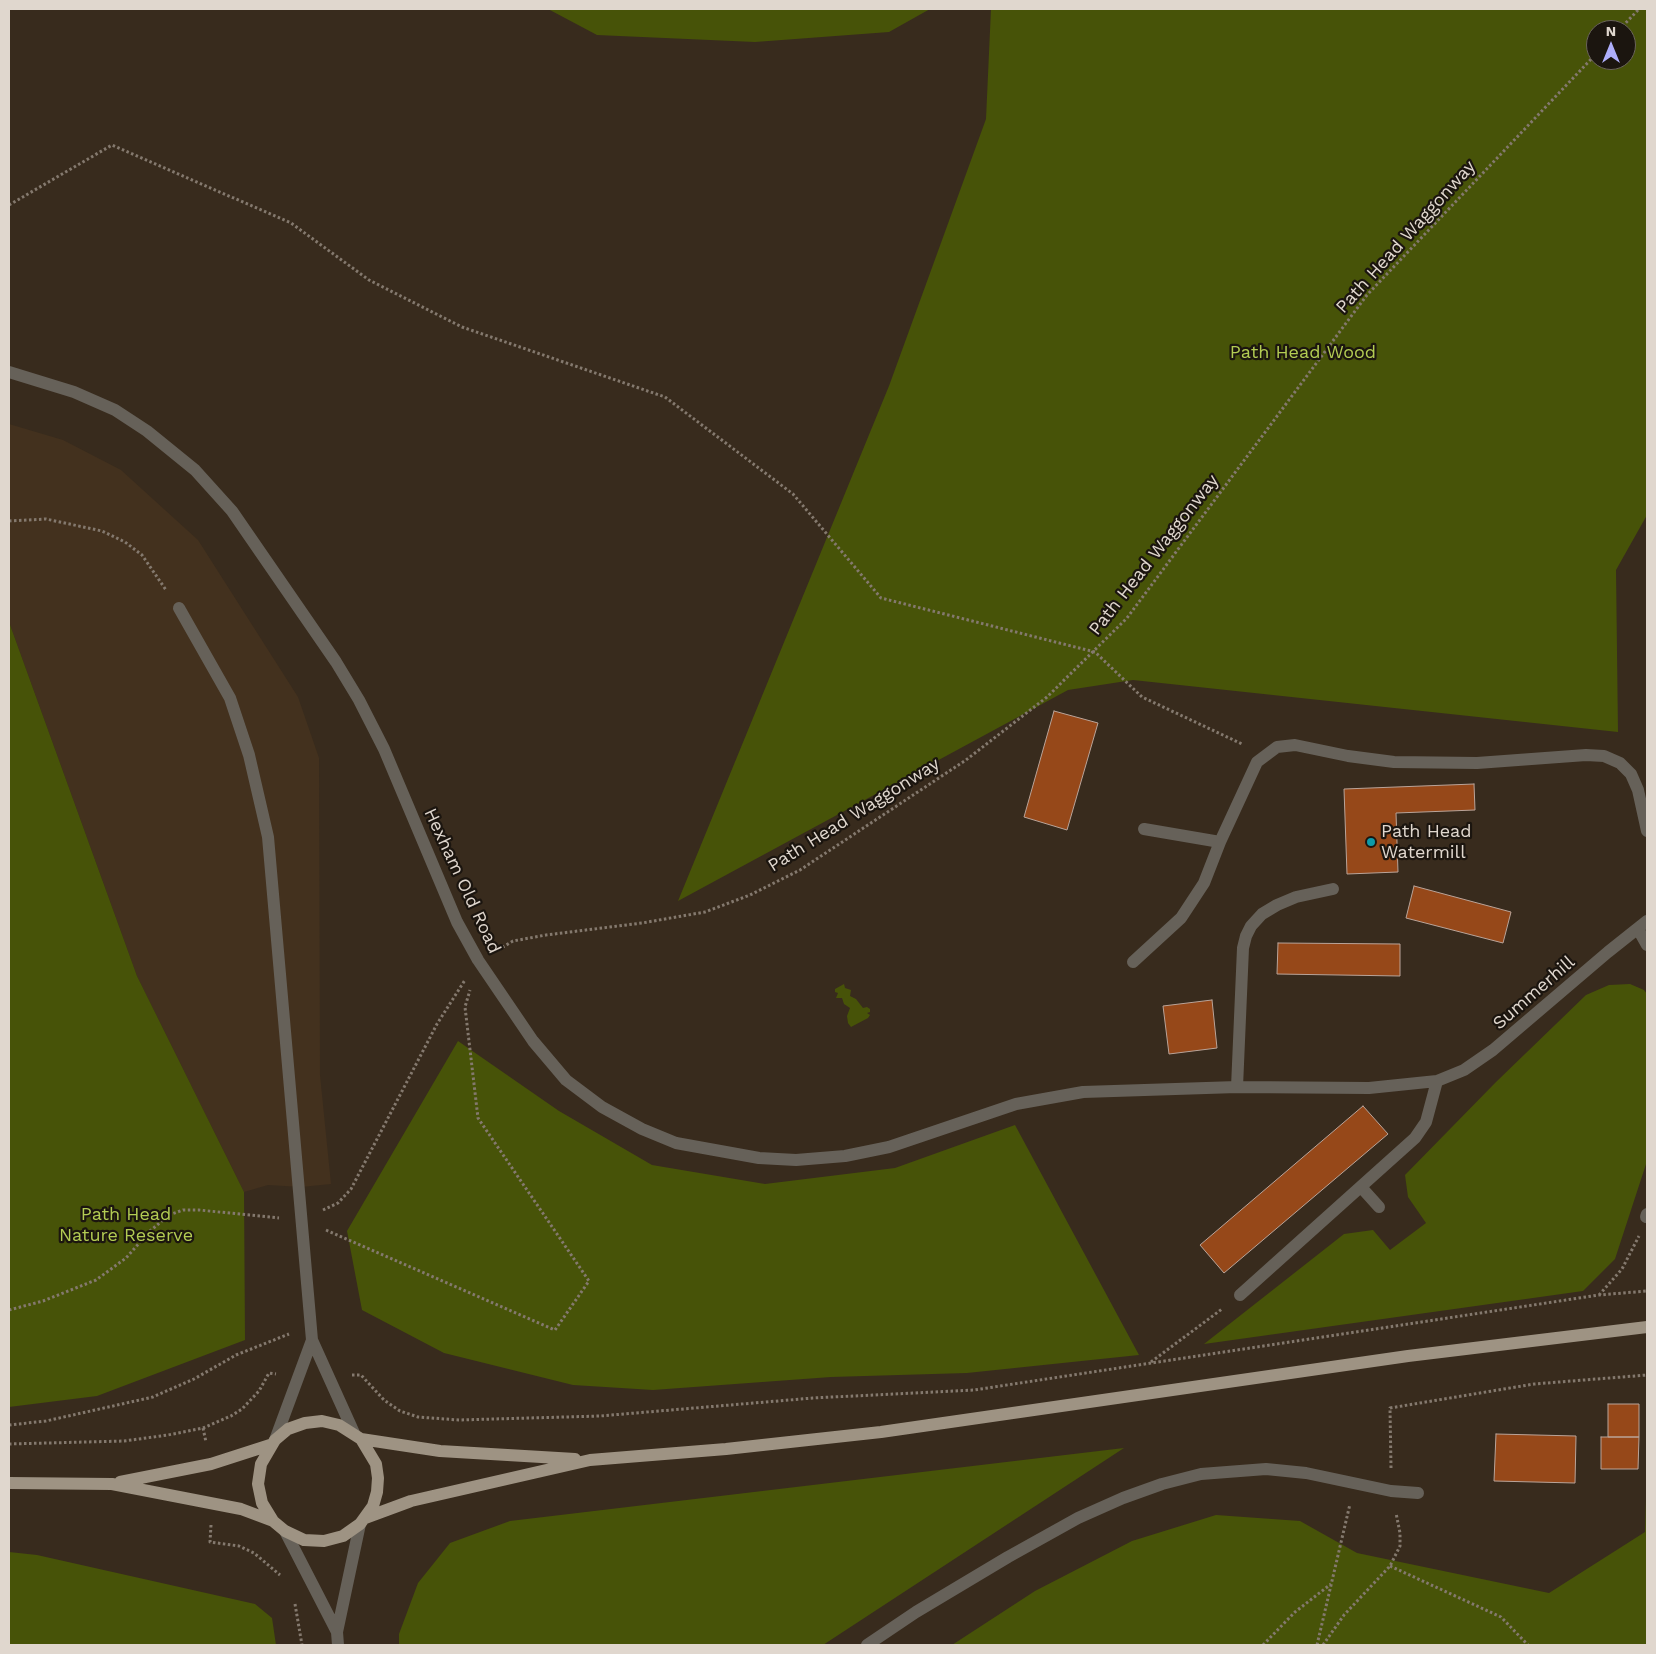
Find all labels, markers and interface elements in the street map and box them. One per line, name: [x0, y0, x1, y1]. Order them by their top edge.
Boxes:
north arrow: [1586, 20, 1636, 70]
text: N: [1606, 23, 1616, 39]
street label: Path Head Waggonway: [1332, 156, 1480, 318]
park label: Path Head Wood: [1230, 342, 1376, 364]
street label: Path Head Waggonway: [1084, 470, 1224, 640]
street label: Path Head Waggonway: [764, 753, 944, 877]
street label: Hexham Old Road: [419, 805, 505, 957]
place label: Path Head Watermill: [1381, 821, 1472, 864]
marker: Path Head Watermill: [1365, 836, 1377, 848]
street label: Summerhill: [1489, 952, 1579, 1034]
park label: Path Head Nature Reserve: [59, 1204, 193, 1246]

